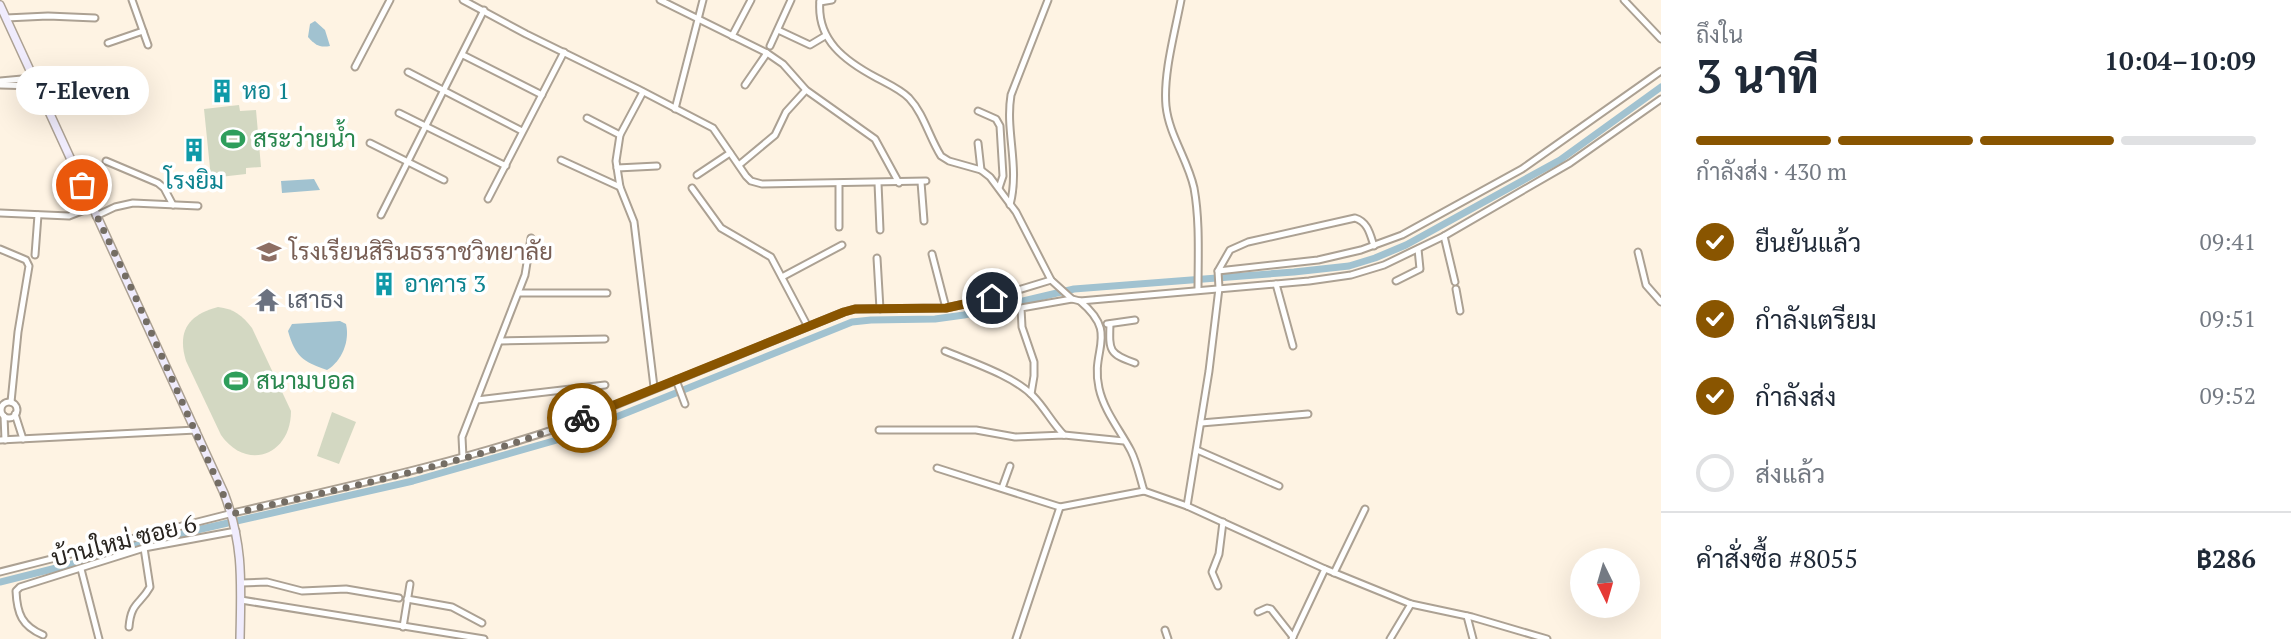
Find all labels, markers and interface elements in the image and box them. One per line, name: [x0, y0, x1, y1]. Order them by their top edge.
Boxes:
text: ถึงใน: [1696, 19, 1743, 50]
text: 10:04–10:09: [2104, 43, 2256, 77]
text: 3 นาที: [1696, 45, 1819, 106]
callout: 7-Eleven: [15, 66, 148, 115]
place label: หอ 1: [242, 74, 290, 106]
text: 7-Eleven: [35, 75, 130, 106]
building icon: หอ 1: [208, 77, 236, 105]
place label: สระว่ายน้ำ: [253, 119, 356, 154]
sports icon: สระว่ายน้ำ: [219, 125, 247, 153]
building icon: โรงยิม: [180, 136, 208, 164]
pin: [52, 155, 112, 215]
text: กำลังส่ง · 430 m: [1696, 156, 1847, 187]
place label: โรงยิม: [162, 164, 224, 196]
icon: bag: [63, 166, 101, 204]
icon: check: [1696, 223, 1734, 261]
text: ยืนยันแล้ว: [1755, 225, 1861, 259]
text: 09:41: [2199, 226, 2256, 257]
place label: โรงเรียนสิรินธรราชวิทยาลัย: [287, 235, 553, 267]
school or university icon: โรงเรียนสิรินธรราชวิทยาลัย: [255, 238, 283, 266]
place label: อาคาร 3: [404, 267, 486, 299]
pin: [962, 268, 1022, 328]
building icon: อาคาร 3: [370, 270, 398, 298]
icon: home: [973, 279, 1011, 317]
place label: เสาธง: [287, 283, 344, 315]
temple icon: เสาธง: [253, 286, 281, 314]
icon: check: [1696, 300, 1734, 338]
text: กำลังเตรียม: [1755, 302, 1877, 336]
text: 09:51: [2199, 303, 2256, 334]
place label: สนามบอล: [256, 364, 355, 396]
sports icon: สนามบอล: [222, 367, 250, 395]
icon: check: [1696, 377, 1734, 415]
text: กำลังส่ง: [1755, 379, 1836, 413]
text: 09:52: [2199, 380, 2256, 411]
courier: [547, 383, 617, 453]
icon: bike: [563, 399, 601, 437]
text: ส่งแล้ว: [1755, 456, 1825, 490]
street label: บ้านใหม่ ซอย 6: [48, 506, 200, 574]
text: คำสั่งซื้อ #8055: [1696, 541, 1858, 575]
text: ฿286: [2196, 541, 2256, 575]
north arrow: [1570, 548, 1640, 618]
map controls: [1570, 548, 1640, 618]

